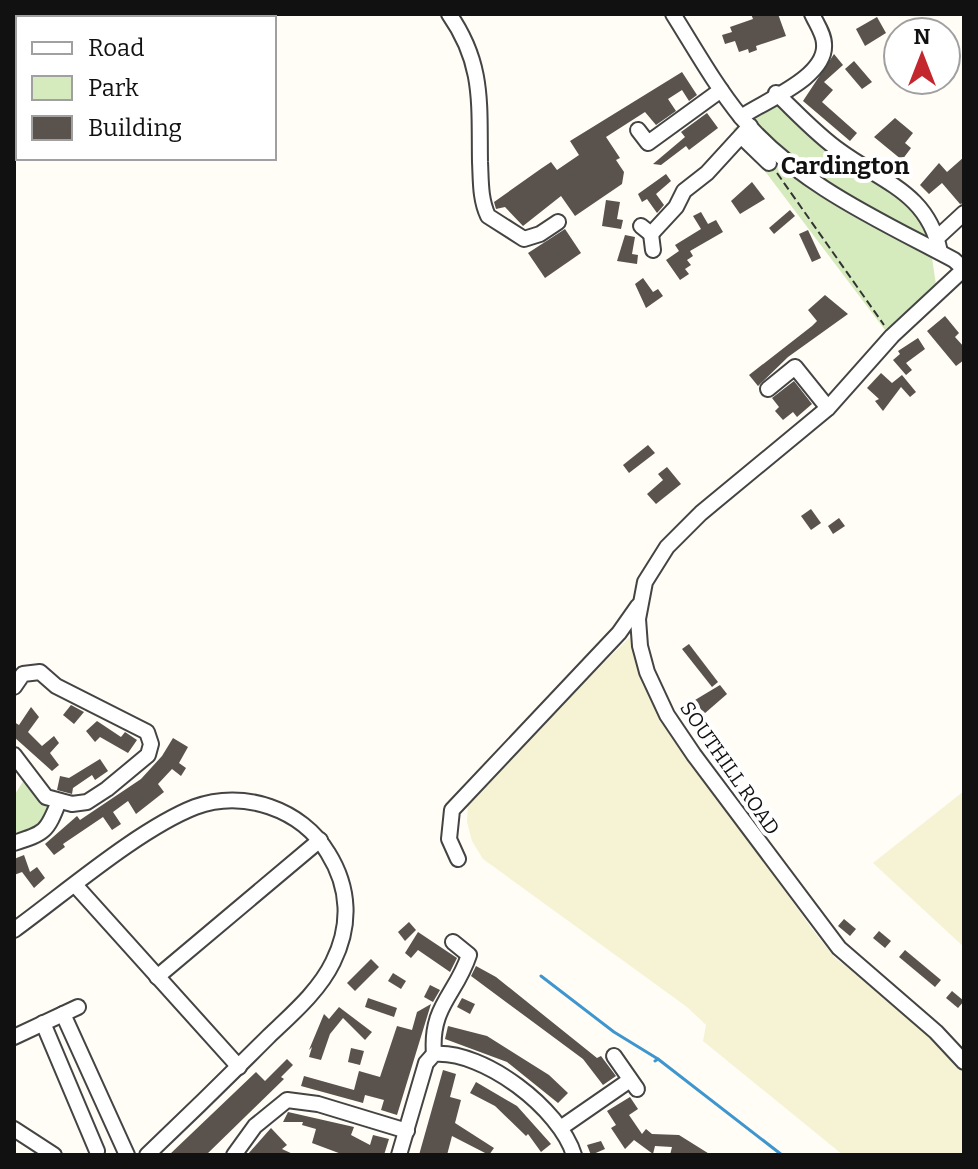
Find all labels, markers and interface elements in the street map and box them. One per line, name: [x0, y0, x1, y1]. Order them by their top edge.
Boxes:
legend: [16, 16, 276, 160]
north arrow: [882, 16, 962, 96]
text: N: [914, 23, 931, 50]
text: Road: [88, 34, 144, 62]
text: Park: [88, 74, 139, 102]
text: Building: [88, 114, 182, 142]
district label: Cardington: [781, 152, 910, 180]
street label: SOUTHILL ROAD: [675, 697, 785, 839]

